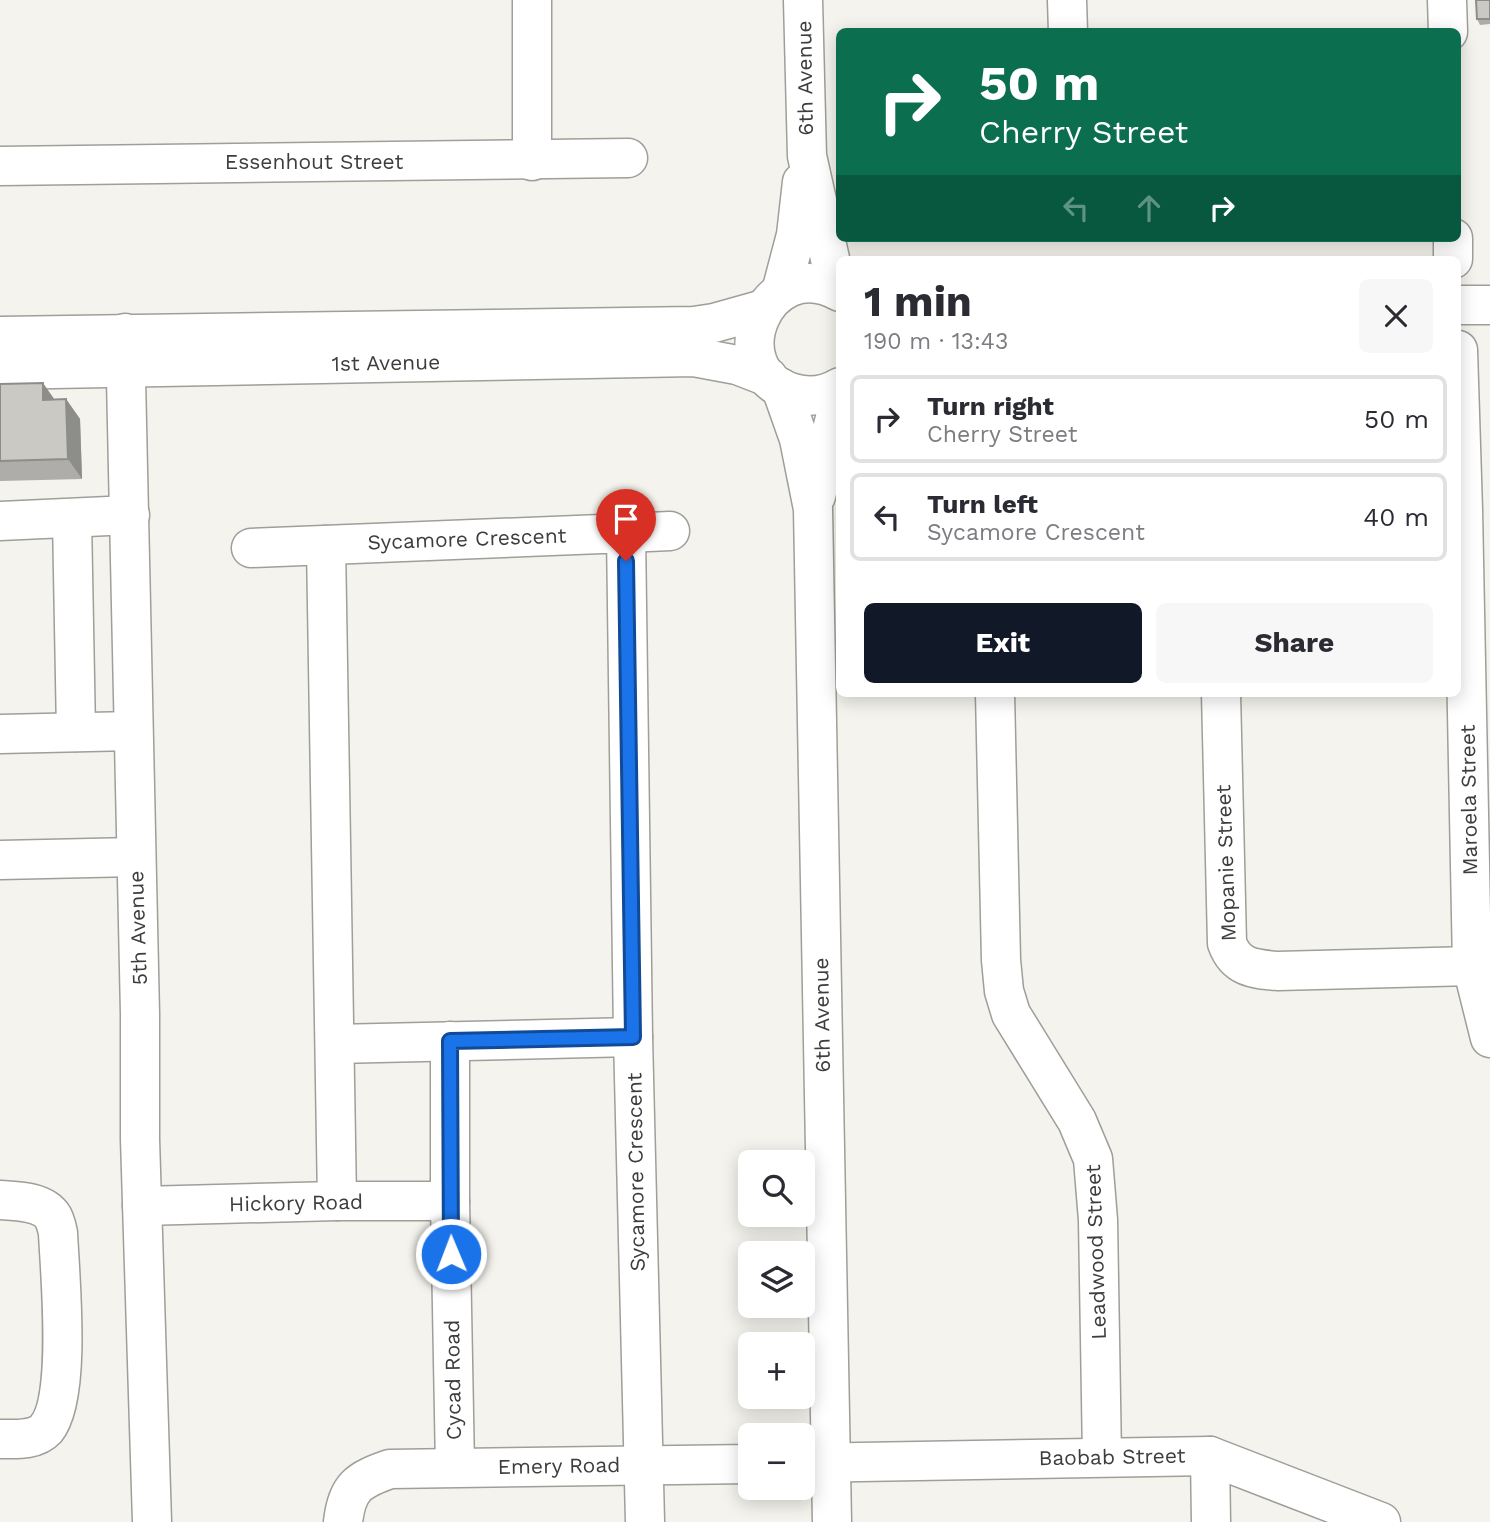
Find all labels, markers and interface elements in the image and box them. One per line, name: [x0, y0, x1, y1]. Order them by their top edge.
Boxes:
street label: 6th Avenue: [791, 20, 818, 136]
text: 50 m: [979, 54, 1099, 112]
icon: right: [864, 56, 955, 147]
text: Cherry Street: [979, 113, 1188, 151]
street label: Essenhout Street: [225, 149, 403, 174]
icon: left: [1057, 189, 1095, 227]
icon: ahead: [1130, 189, 1168, 227]
icon: right: [1203, 189, 1241, 227]
text: 1 min: [864, 277, 972, 326]
button: close: [1359, 279, 1433, 353]
text: 190 m · 13:43: [864, 328, 1008, 355]
street label: 1st Avenue: [331, 349, 441, 376]
text: Turn right: [927, 391, 1054, 421]
icon: right: [868, 400, 906, 438]
text: 50 m: [1364, 404, 1429, 434]
text: Cherry Street: [927, 421, 1077, 448]
pin: [596, 489, 656, 561]
text: Turn left: [927, 489, 1038, 519]
icon: left: [868, 498, 906, 536]
icon: arrive: [607, 500, 645, 538]
text: 40 m: [1363, 502, 1429, 532]
text: Sycamore Crescent: [927, 519, 1145, 546]
street label: Sycamore Crescent: [367, 523, 567, 554]
button: Exit: [864, 603, 1142, 683]
button: Share: [1156, 603, 1433, 683]
street label: Maroela Street: [1455, 724, 1482, 876]
street label: Mopanie Street: [1210, 784, 1241, 942]
street label: 5th Avenue: [123, 870, 152, 986]
street label: 6th Avenue: [808, 957, 835, 1073]
street label: Sycamore Crescent: [621, 1072, 650, 1272]
map controls: [738, 1150, 815, 1500]
button: search: [738, 1150, 815, 1227]
street label: Leadwood Street: [1080, 1164, 1111, 1340]
street label: Hickory Road: [229, 1189, 363, 1216]
position arrow: [414, 1217, 488, 1291]
button: layers: [738, 1241, 815, 1318]
street label: Cycad Road: [439, 1320, 466, 1440]
button: +: [738, 1332, 815, 1409]
button: −: [738, 1423, 815, 1500]
street label: Baobab Street: [1038, 1443, 1186, 1470]
street label: Emery Road: [497, 1452, 621, 1479]

